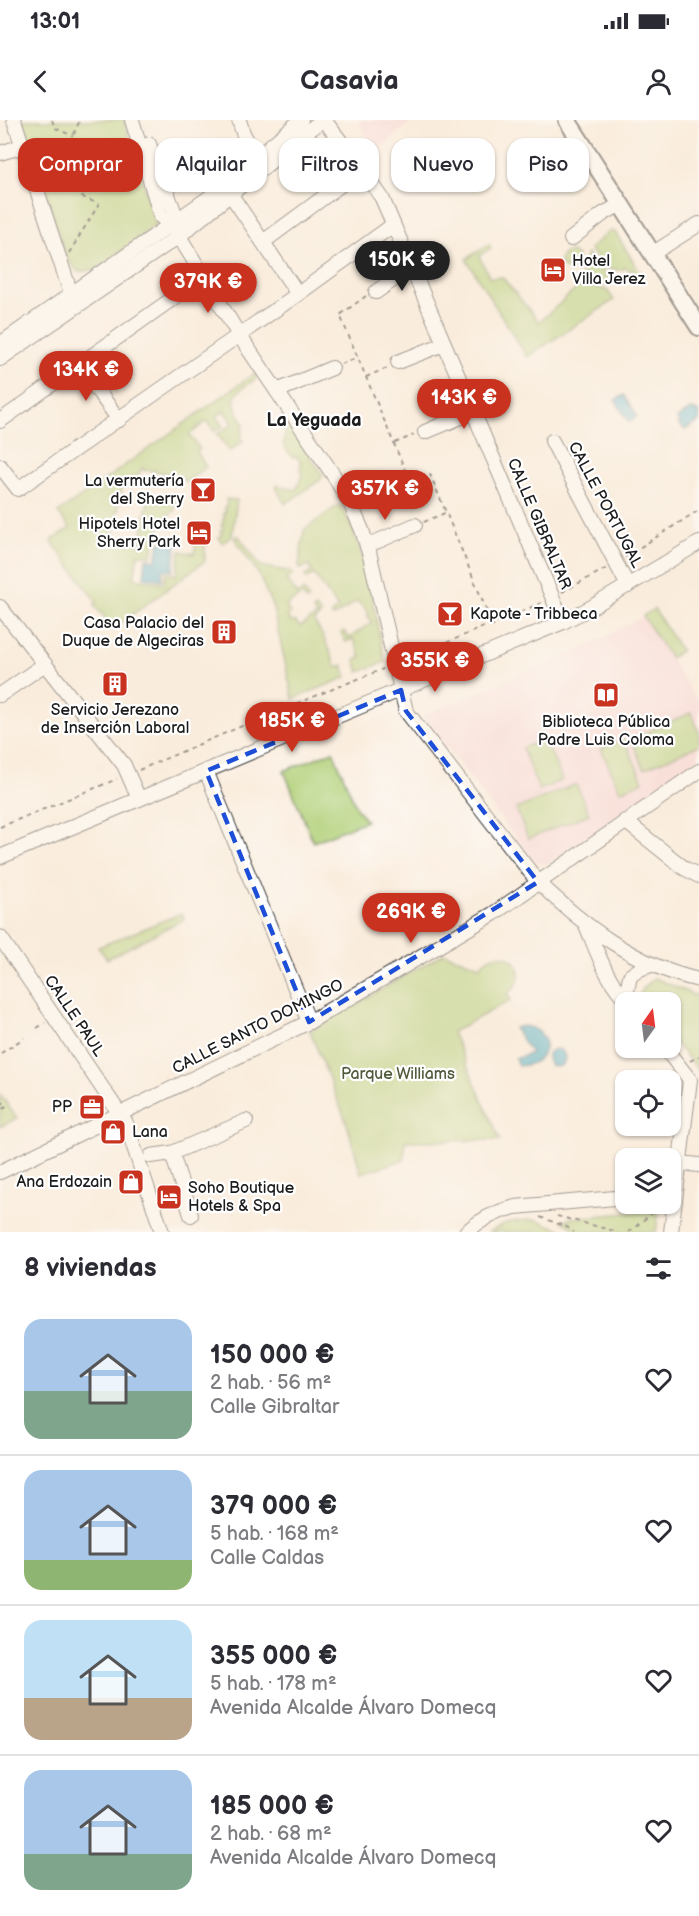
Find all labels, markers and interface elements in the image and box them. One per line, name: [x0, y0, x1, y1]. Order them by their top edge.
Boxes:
text: 13:01: [30, 8, 80, 35]
icon: back: [24, 65, 57, 98]
text: Casavia: [300, 65, 399, 97]
icon: person: [642, 65, 675, 98]
chip: Comprar: [18, 138, 143, 192]
chip: Alquilar: [155, 138, 267, 192]
chip: Filtros: [279, 138, 379, 192]
chip: Nuevo: [391, 138, 495, 192]
chip: Piso: [507, 138, 589, 192]
pin: 150K €: [353, 241, 451, 292]
text: 150K €: [369, 248, 435, 272]
place label: Hotel Villa Jerez: [572, 252, 646, 289]
hotel icon: Hotel Villa Jerez: [538, 255, 568, 285]
pin: 379K €: [159, 263, 257, 314]
text: 379K €: [174, 270, 242, 294]
pin: 134K €: [37, 351, 135, 402]
text: 134K €: [53, 358, 119, 382]
pin: 143K €: [415, 379, 513, 430]
text: 143K €: [431, 386, 497, 410]
district label: La Yeguada: [266, 410, 362, 431]
street label: CALLE PORTUGAL: [564, 439, 647, 572]
street label: CALLE GIBRALTAR: [503, 456, 575, 592]
pin: 357K €: [336, 470, 434, 521]
place label: La vermutería del Sherry: [85, 472, 185, 509]
bar icon: La vermutería del Sherry: [188, 475, 218, 505]
text: 357K €: [351, 477, 419, 501]
place label: Hipotels Hotel Sherry Park: [79, 515, 180, 552]
hotel icon: Hipotels Hotel Sherry Park: [184, 518, 214, 548]
bar icon: Kapote - Tribbeca: [435, 599, 465, 629]
place label: Kapote - Tribbeca: [470, 605, 597, 624]
place label: Casa Palacio del Duque de Algeciras: [62, 614, 204, 651]
building icon: Casa Palacio del Duque de Algeciras: [209, 617, 239, 647]
pin: 355K €: [386, 642, 484, 693]
text: 355K €: [401, 649, 469, 673]
building icon: Servicio Jerezano de Inserción Laboral: [100, 669, 130, 699]
library icon: Biblioteca Pública Padre Luis Coloma: [591, 680, 621, 710]
place label: Servicio Jerezano de Inserción Laboral: [41, 701, 189, 738]
pin: 185K €: [243, 702, 341, 753]
text: 185K €: [259, 709, 325, 733]
place label: Biblioteca Pública Padre Luis Coloma: [538, 713, 674, 750]
pin: 269K €: [362, 893, 460, 944]
text: 269K €: [376, 900, 446, 924]
street label: CALLE PAUL: [40, 972, 109, 1061]
street label: CALLE SANTO DOMINGO: [169, 976, 347, 1078]
north arrow: [615, 992, 681, 1058]
map controls: [615, 992, 681, 1214]
park label: Parque Williams: [341, 1065, 455, 1084]
button: locate: [615, 1070, 681, 1136]
office icon: PP: [77, 1092, 107, 1122]
place label: PP: [52, 1098, 72, 1117]
shop icon: Lana: [98, 1117, 128, 1147]
place label: Lana: [132, 1123, 168, 1142]
button: layers: [615, 1148, 681, 1214]
shop icon: Ana Erdozain: [116, 1167, 146, 1197]
place label: Ana Erdozain: [16, 1173, 112, 1192]
place label: Soho Boutique Hotels & Spa: [188, 1179, 295, 1216]
hotel icon: Soho Boutique Hotels & Spa: [154, 1182, 184, 1212]
icon: filters: [642, 1252, 675, 1285]
text: 8 viviendas: [24, 1253, 156, 1284]
text: 150 000 €: [210, 1340, 334, 1371]
icon: home: [72, 1343, 144, 1415]
icon: heart: [642, 1363, 675, 1396]
text: 2 hab. · 56 m²: [210, 1371, 331, 1395]
text: Calle Gibraltar: [210, 1395, 339, 1419]
text: 379 000 €: [210, 1491, 337, 1522]
icon: home: [72, 1494, 144, 1566]
icon: heart: [642, 1514, 675, 1547]
text: 5 hab. · 168 m²: [210, 1522, 339, 1546]
text: Calle Caldas: [210, 1546, 324, 1570]
text: 355 000 €: [210, 1641, 337, 1672]
icon: home: [72, 1644, 144, 1716]
icon: heart: [642, 1664, 675, 1697]
text: 5 hab. · 178 m²: [210, 1672, 337, 1696]
text: Avenida Alcalde Álvaro Domecq: [210, 1696, 496, 1720]
text: 185 000 €: [210, 1791, 334, 1822]
icon: home: [72, 1794, 144, 1866]
icon: heart: [642, 1814, 675, 1847]
text: 2 hab. · 68 m²: [210, 1822, 332, 1846]
text: Avenida Alcalde Álvaro Domecq: [210, 1846, 496, 1870]

